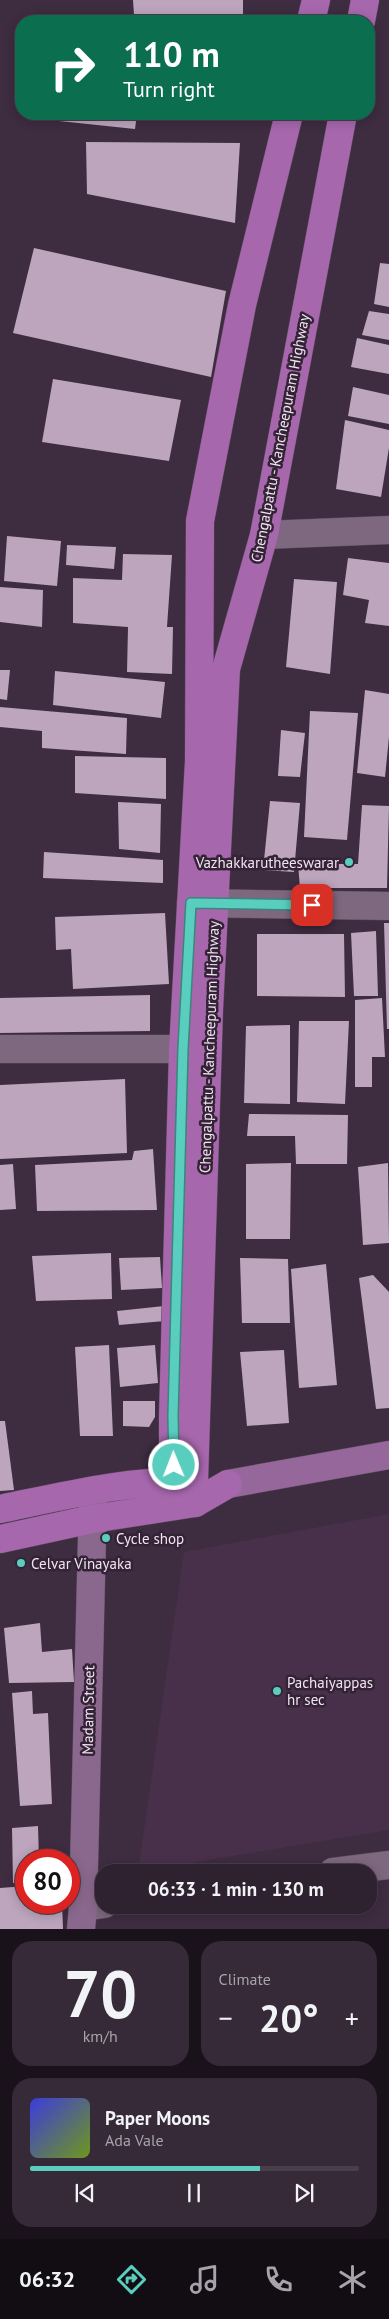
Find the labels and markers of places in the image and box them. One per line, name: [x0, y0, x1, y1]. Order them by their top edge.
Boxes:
place label: Vazhakkarutheeswarar: [195, 853, 339, 872]
marker: Vazhakkarutheeswarar: [343, 856, 355, 868]
pin: [291, 884, 333, 926]
place label: Cycle shop: [116, 1529, 184, 1548]
marker: Cycle shop: [100, 1532, 112, 1544]
place label: Celvar Vinayaka: [31, 1554, 132, 1573]
marker: Celvar Vinayaka: [15, 1557, 27, 1569]
place label: Pachaiyappas hr sec: [287, 1673, 373, 1709]
marker: Pachaiyappas hr sec: [271, 1685, 283, 1697]

